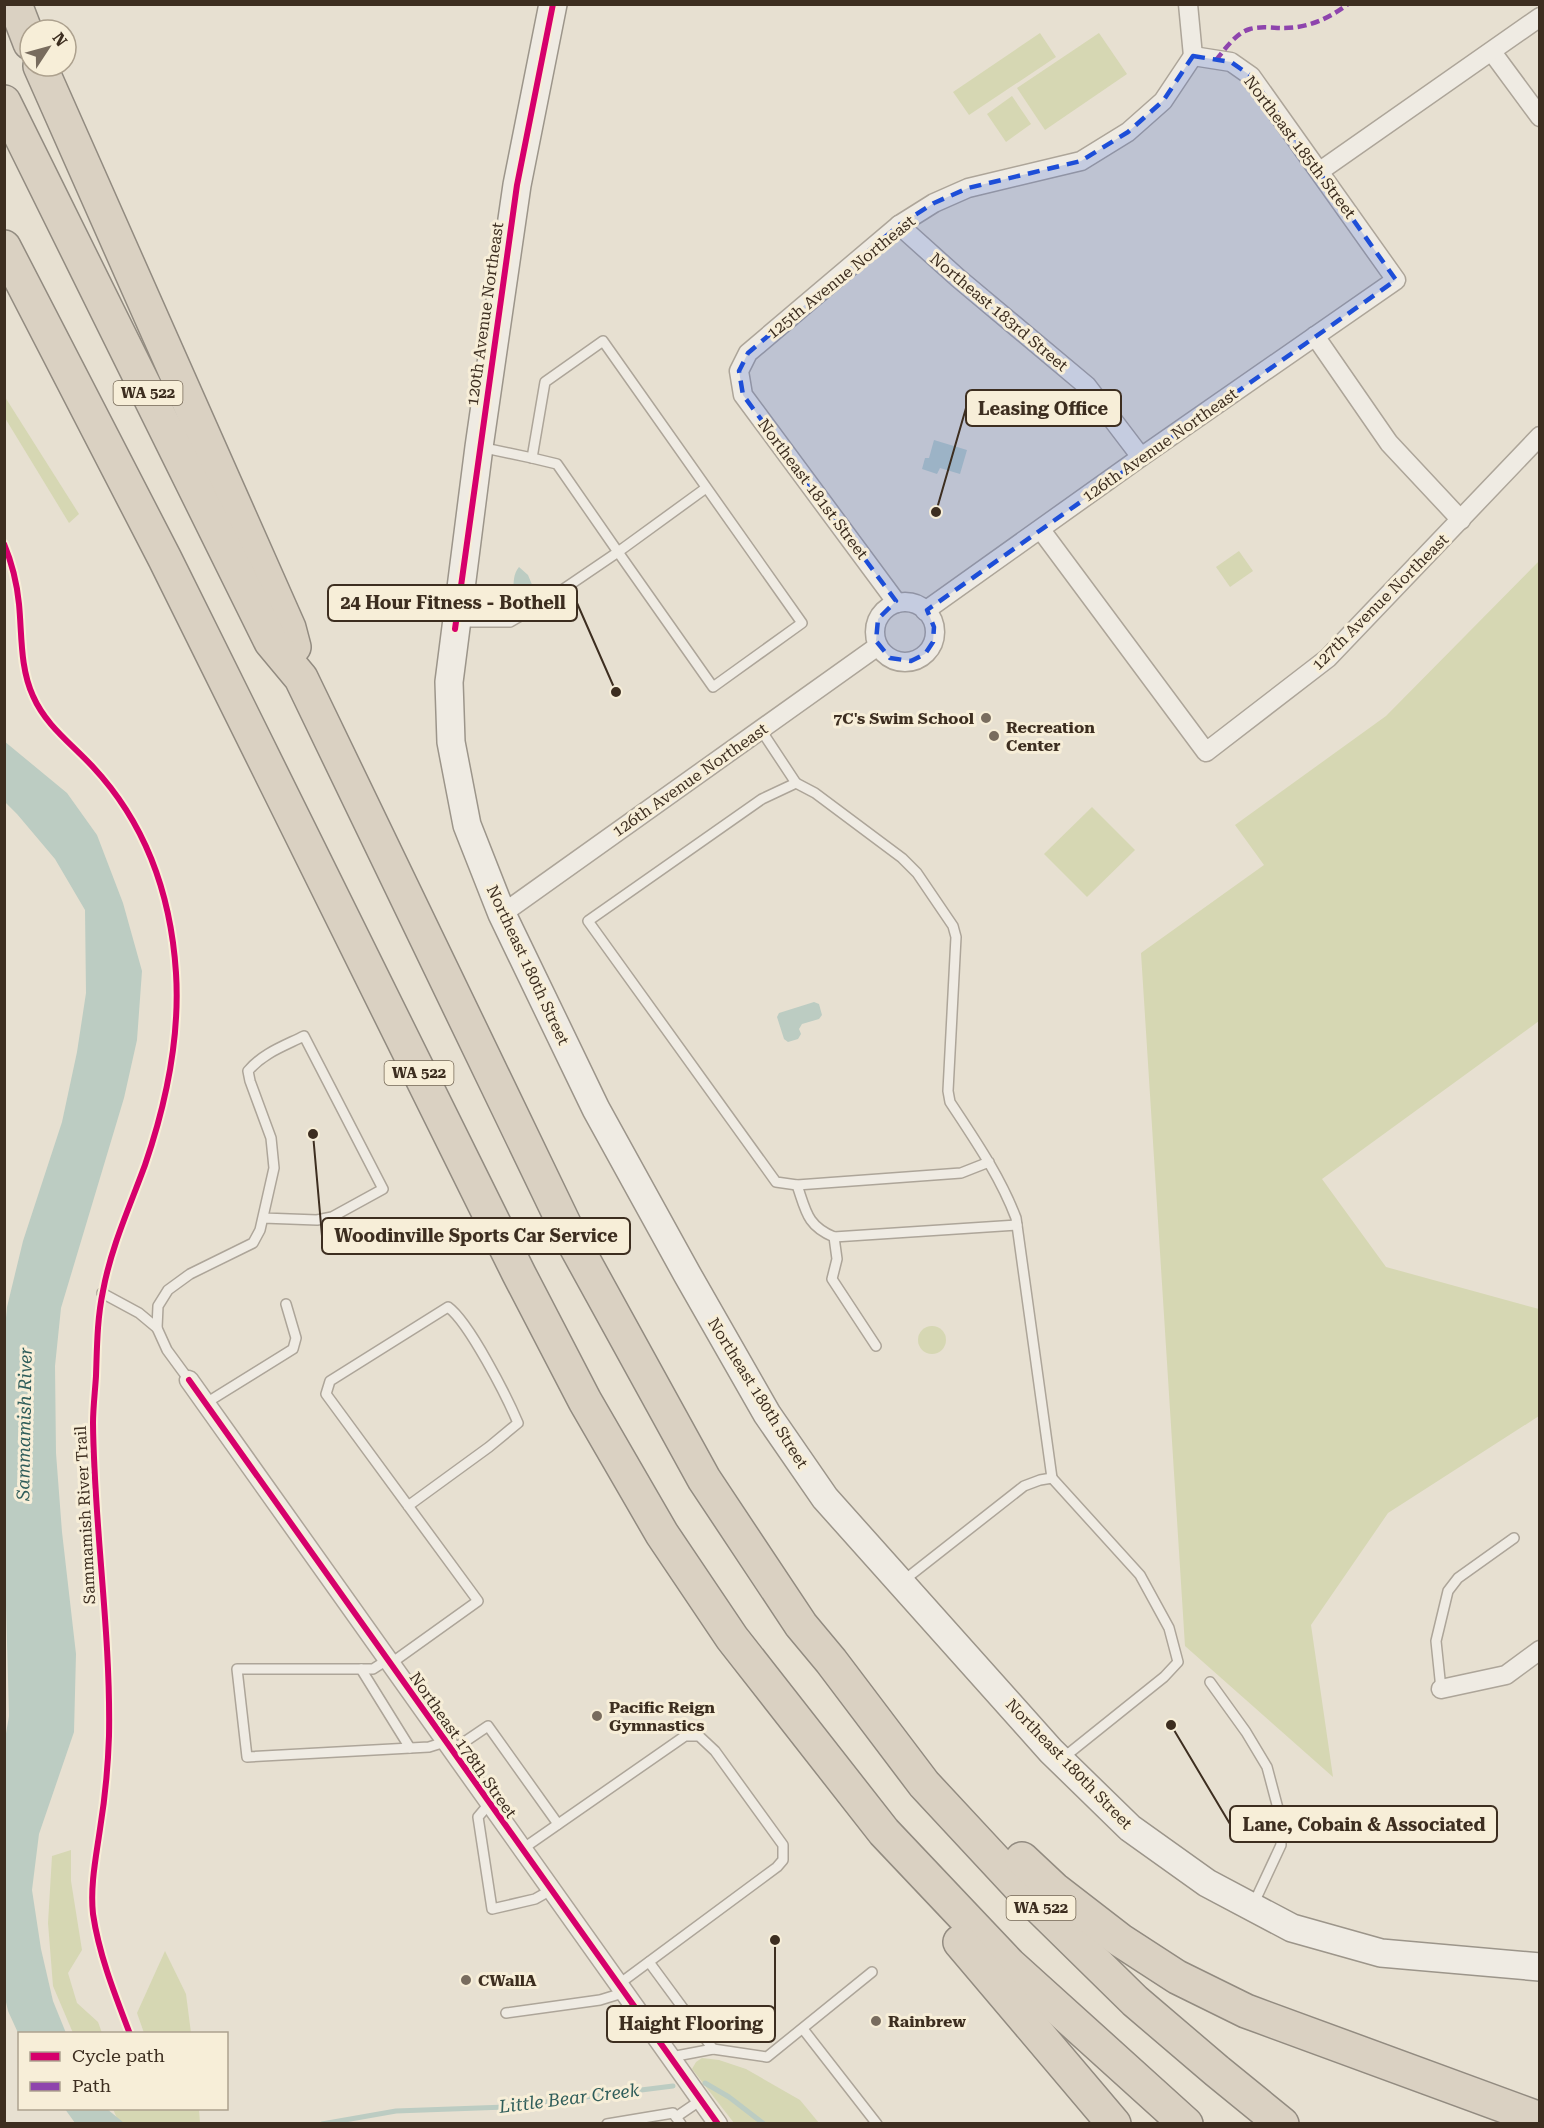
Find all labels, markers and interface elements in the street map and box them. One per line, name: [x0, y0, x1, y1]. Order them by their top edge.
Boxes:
north arrow: [18, 18, 78, 78]
text: N: [48, 29, 71, 50]
street label: Northeast 185th Street: [1240, 72, 1360, 222]
street label: 125th Avenue Northeast: [763, 211, 919, 343]
street label: 120th Avenue Northeast: [463, 221, 507, 407]
street label: Northeast 183rd Street: [926, 249, 1072, 375]
road number: WA 522: [114, 381, 182, 405]
street label: 126th Avenue Northeast: [1079, 384, 1241, 506]
callout: Leasing Office: [966, 390, 1121, 426]
text: Leasing Office: [978, 398, 1108, 419]
street label: Northeast 181st Street: [754, 415, 872, 563]
street label: 127th Avenue Northeast: [1308, 530, 1452, 674]
callout: 24 Hour Fitness - Bothell: [328, 585, 577, 621]
text: 24 Hour Fitness - Bothell: [340, 592, 566, 613]
place label: 7C's Swim School: [833, 709, 975, 728]
marker: 7C's Swim School: [979, 711, 993, 725]
place label: Recreation Center: [1006, 718, 1095, 755]
street label: 126th Avenue Northeast: [609, 719, 771, 841]
marker: Recreation Center: [987, 729, 1001, 743]
street label: Northeast 180th Street: [483, 882, 573, 1048]
road number: WA 522: [384, 1061, 454, 1085]
callout: Woodinville Sports Car Service: [322, 1218, 630, 1254]
text: Woodinville Sports Car Service: [334, 1225, 618, 1246]
street label: Northeast 180th Street: [704, 1314, 812, 1472]
water label: Sammamish River: [12, 1347, 36, 1502]
street label: Sammamish River Trail: [71, 1425, 99, 1605]
street label: Northeast 178th Street: [405, 1668, 521, 1822]
street label: Northeast 180th Street: [1002, 1695, 1136, 1833]
place label: Pacific Reign Gymnastics: [609, 1698, 715, 1735]
marker: Pacific Reign Gymnastics: [590, 1709, 604, 1723]
callout: Lane, Cobain & Associated: [1230, 1806, 1497, 1842]
text: Lane, Cobain & Associated: [1243, 1814, 1485, 1835]
road number: WA 522: [1006, 1896, 1076, 1920]
place label: CWallA: [478, 1971, 537, 1990]
marker: CWallA: [459, 1973, 473, 1987]
callout: Haight Flooring: [607, 2006, 775, 2042]
place label: Rainbrew: [888, 2012, 966, 2031]
text: Haight Flooring: [619, 2013, 764, 2034]
marker: Rainbrew: [869, 2014, 883, 2028]
legend: [18, 2032, 228, 2110]
text: Cycle path: [72, 2045, 165, 2066]
text: Path: [72, 2075, 111, 2096]
water label: Little Bear Creek: [497, 2079, 641, 2117]

